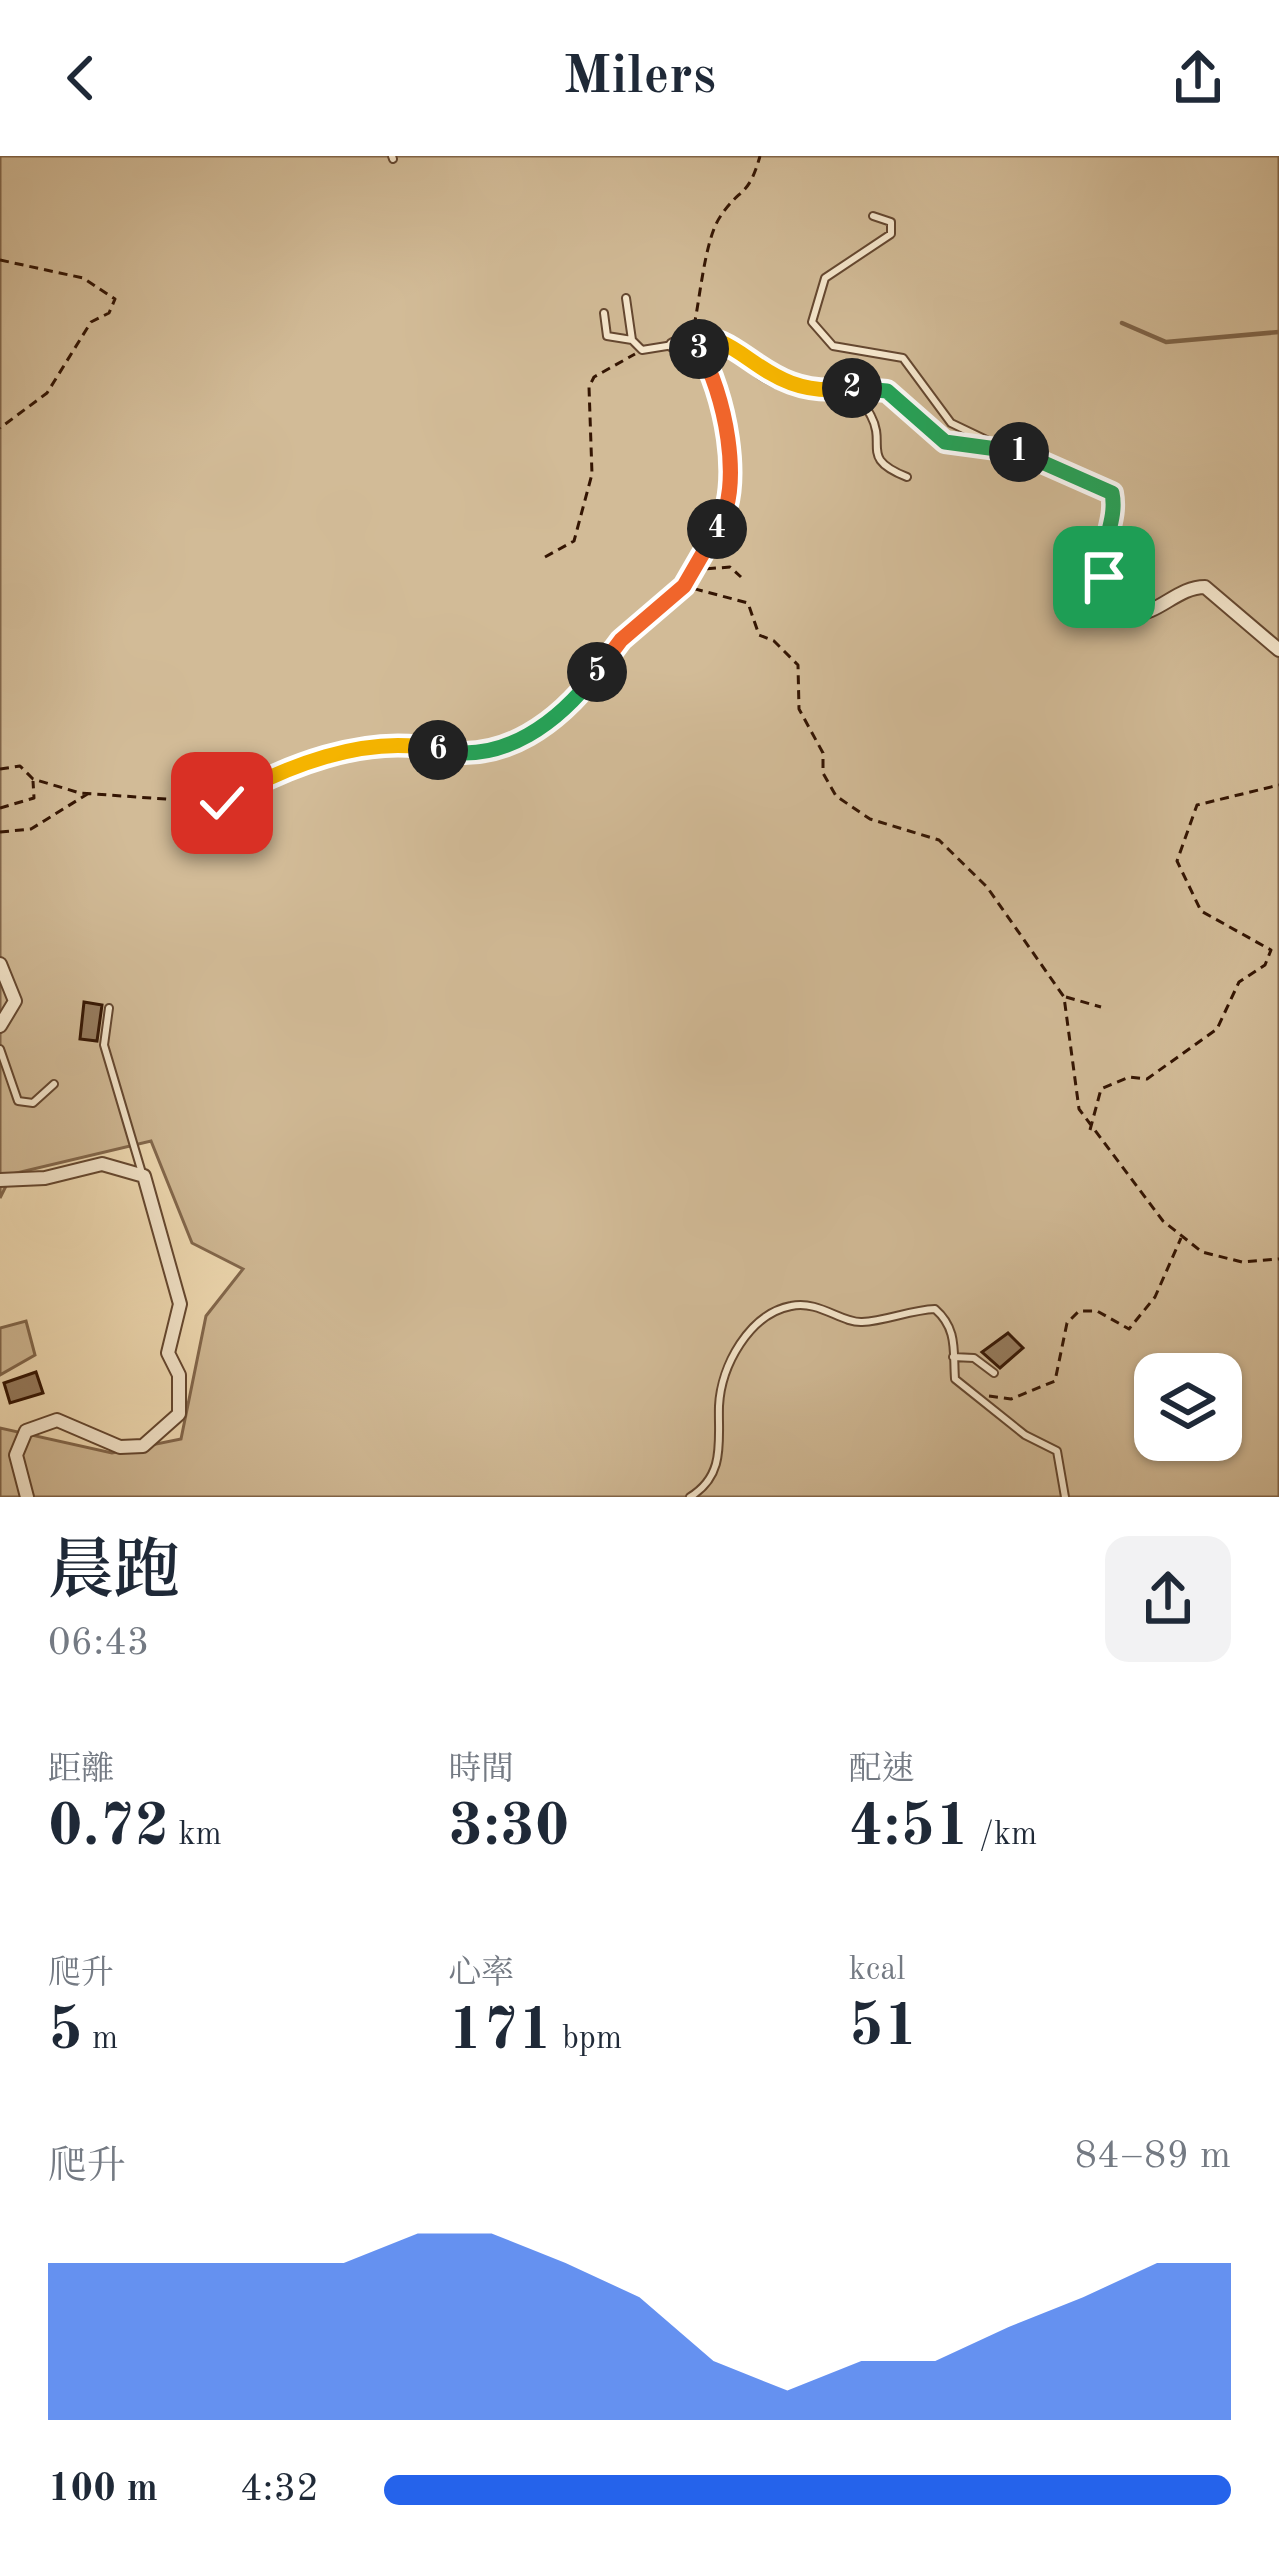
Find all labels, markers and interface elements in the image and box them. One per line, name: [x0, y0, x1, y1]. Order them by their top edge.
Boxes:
icon: back: [48, 45, 114, 111]
icon: share: [1165, 45, 1231, 111]
text: Milers: [563, 51, 716, 105]
pin: 3: [669, 319, 729, 379]
text: 3: [689, 332, 709, 365]
pin: 2: [822, 358, 882, 418]
text: 2: [842, 371, 862, 404]
pin: 1: [989, 422, 1049, 482]
text: 1: [1009, 435, 1029, 468]
pin: 4: [687, 499, 747, 559]
text: 4: [707, 512, 727, 545]
pin: [1053, 526, 1155, 628]
icon: arrive: [1071, 544, 1137, 610]
pin: 5: [567, 642, 627, 702]
text: 5: [587, 655, 607, 688]
pin: 6: [408, 720, 468, 780]
text: 6: [428, 733, 448, 766]
pin: [171, 752, 273, 854]
icon: check: [189, 770, 255, 836]
map controls: [1134, 1353, 1242, 1461]
button: layers: [1134, 1353, 1242, 1461]
button: share: [1105, 1536, 1231, 1662]
text: 晨跑: [48, 1542, 180, 1608]
text: 06:43: [48, 1624, 149, 1663]
text: 距離: [48, 1754, 114, 1787]
text: 時間: [448, 1754, 514, 1787]
text: 配速: [849, 1754, 915, 1787]
text: 0.72: [48, 1798, 169, 1858]
text: 3:30: [448, 1798, 570, 1858]
text: 4:51: [849, 1798, 970, 1858]
text: km: [169, 1819, 222, 1852]
text: /km: [970, 1819, 1037, 1852]
text: kcal: [849, 1954, 905, 1987]
text: 爬升: [48, 1958, 114, 1991]
text: 心率: [448, 1958, 514, 1991]
text: 51: [849, 1998, 918, 2058]
text: 5: [48, 2002, 83, 2062]
text: 171: [448, 2002, 553, 2062]
text: m: [83, 2023, 118, 2056]
text: bpm: [553, 2023, 622, 2056]
text: 84–89 m: [1074, 2137, 1231, 2176]
text: 爬升: [48, 2148, 126, 2187]
text: 100 m: [48, 2470, 158, 2509]
text: 4:32: [240, 2470, 319, 2509]

